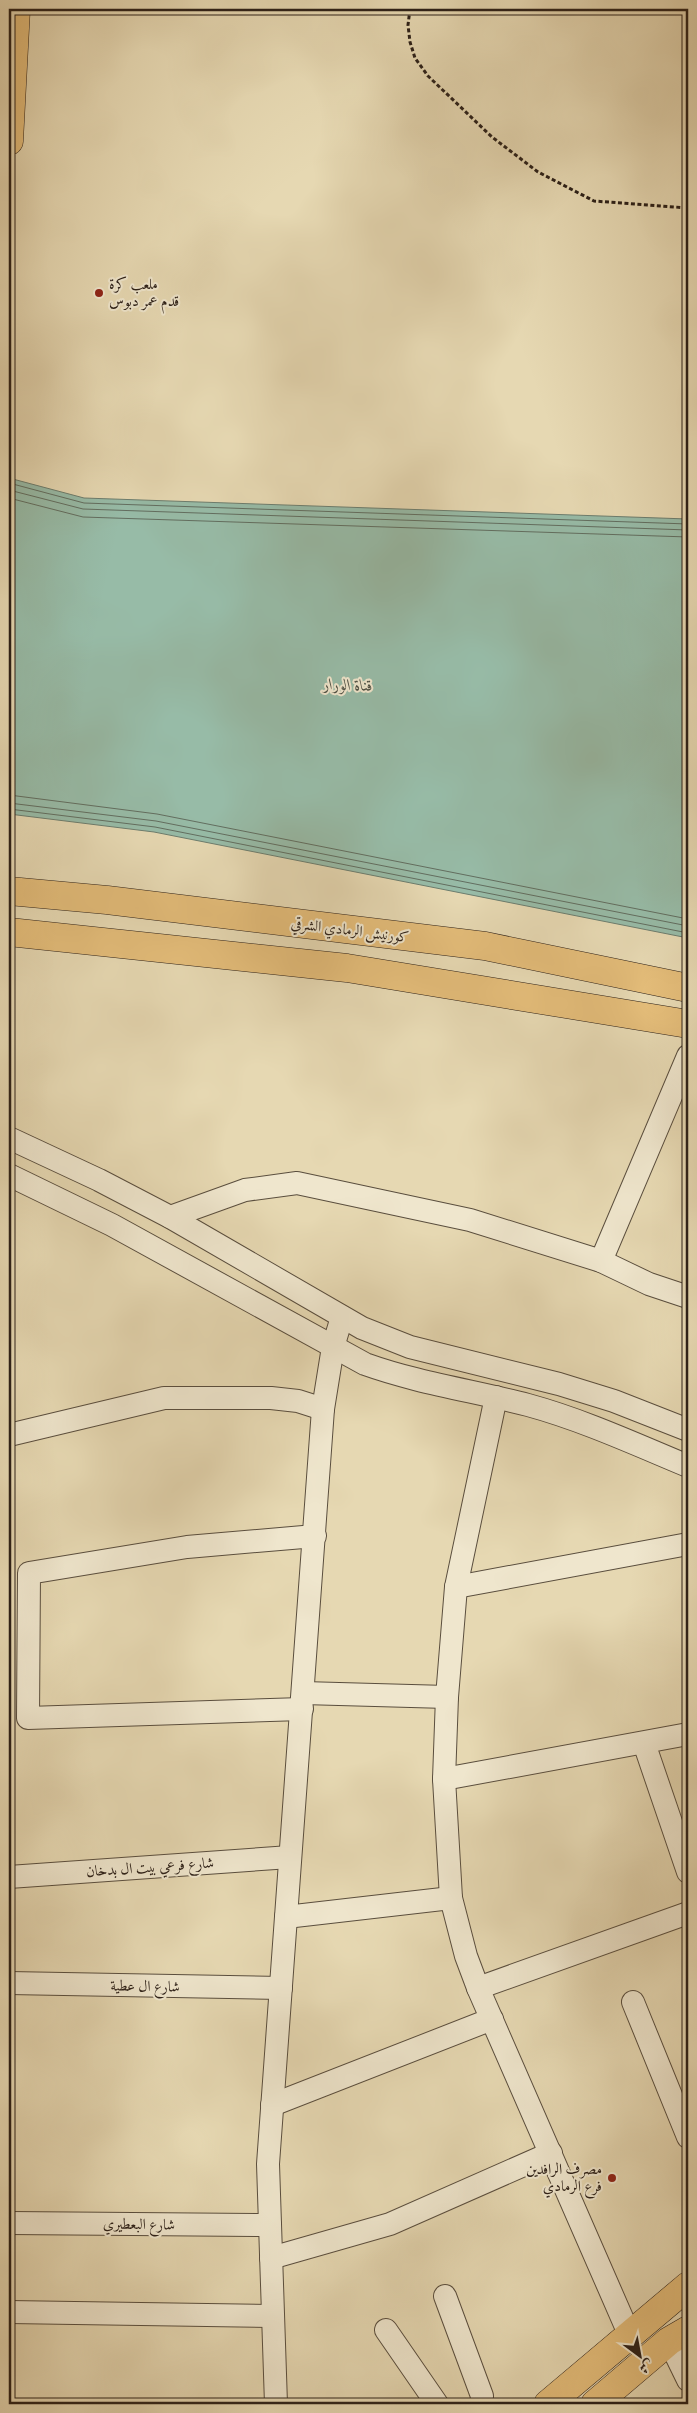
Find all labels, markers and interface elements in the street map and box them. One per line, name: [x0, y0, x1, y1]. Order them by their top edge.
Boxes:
place label: ملعب كرة قدم عمر دبوس: [109, 275, 179, 314]
marker: ملعب كرة قدم عمر دبوس: [93, 287, 105, 299]
water label: قناة الورار: [322, 674, 373, 696]
street label: كورنيش الرمادي الشرقي: [290, 914, 410, 949]
street label: شارع فرعي بيت ال بدخان: [85, 1854, 215, 1884]
street label: شارع ال عطية: [110, 1976, 180, 2000]
place label: مصرف الرافدين فرع الرمادي: [526, 2160, 602, 2199]
marker: مصرف الرافدين فرع الرمادي: [606, 2172, 618, 2184]
street label: شارع البعطيري: [103, 2214, 175, 2238]
north arrow: [614, 2330, 664, 2380]
text: ش: [636, 2356, 657, 2378]

